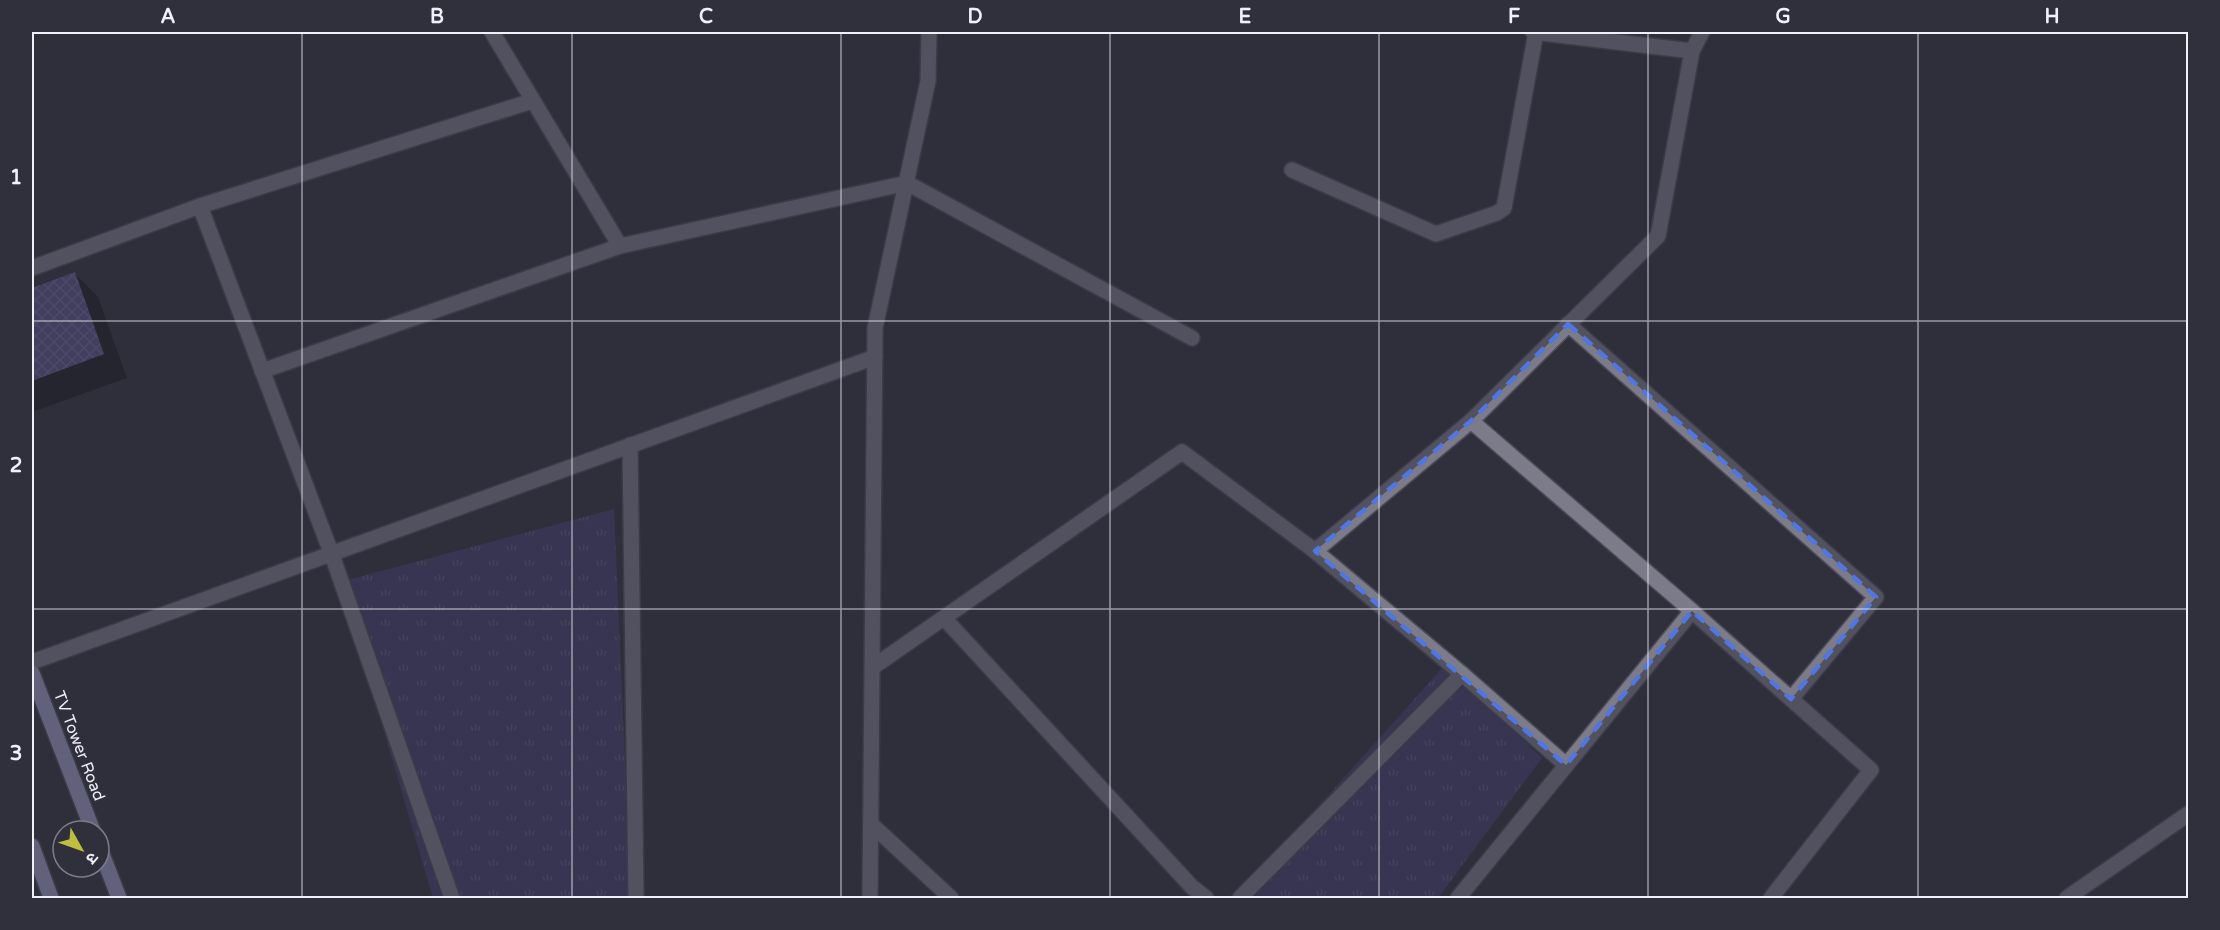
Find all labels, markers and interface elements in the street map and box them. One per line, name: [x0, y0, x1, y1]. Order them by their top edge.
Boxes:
text: A: [161, 5, 176, 29]
text: B: [430, 5, 444, 29]
text: C: [699, 5, 713, 29]
text: D: [967, 5, 983, 29]
text: E: [1239, 5, 1252, 29]
text: F: [1508, 5, 1520, 29]
text: G: [1775, 5, 1791, 29]
text: H: [2044, 5, 2060, 29]
text: 1: [10, 166, 22, 190]
text: 2: [10, 454, 22, 478]
street label: TV Tower Road: [49, 688, 109, 804]
text: 3: [10, 742, 22, 766]
north arrow: [51, 819, 111, 879]
text: उ: [81, 848, 102, 868]

